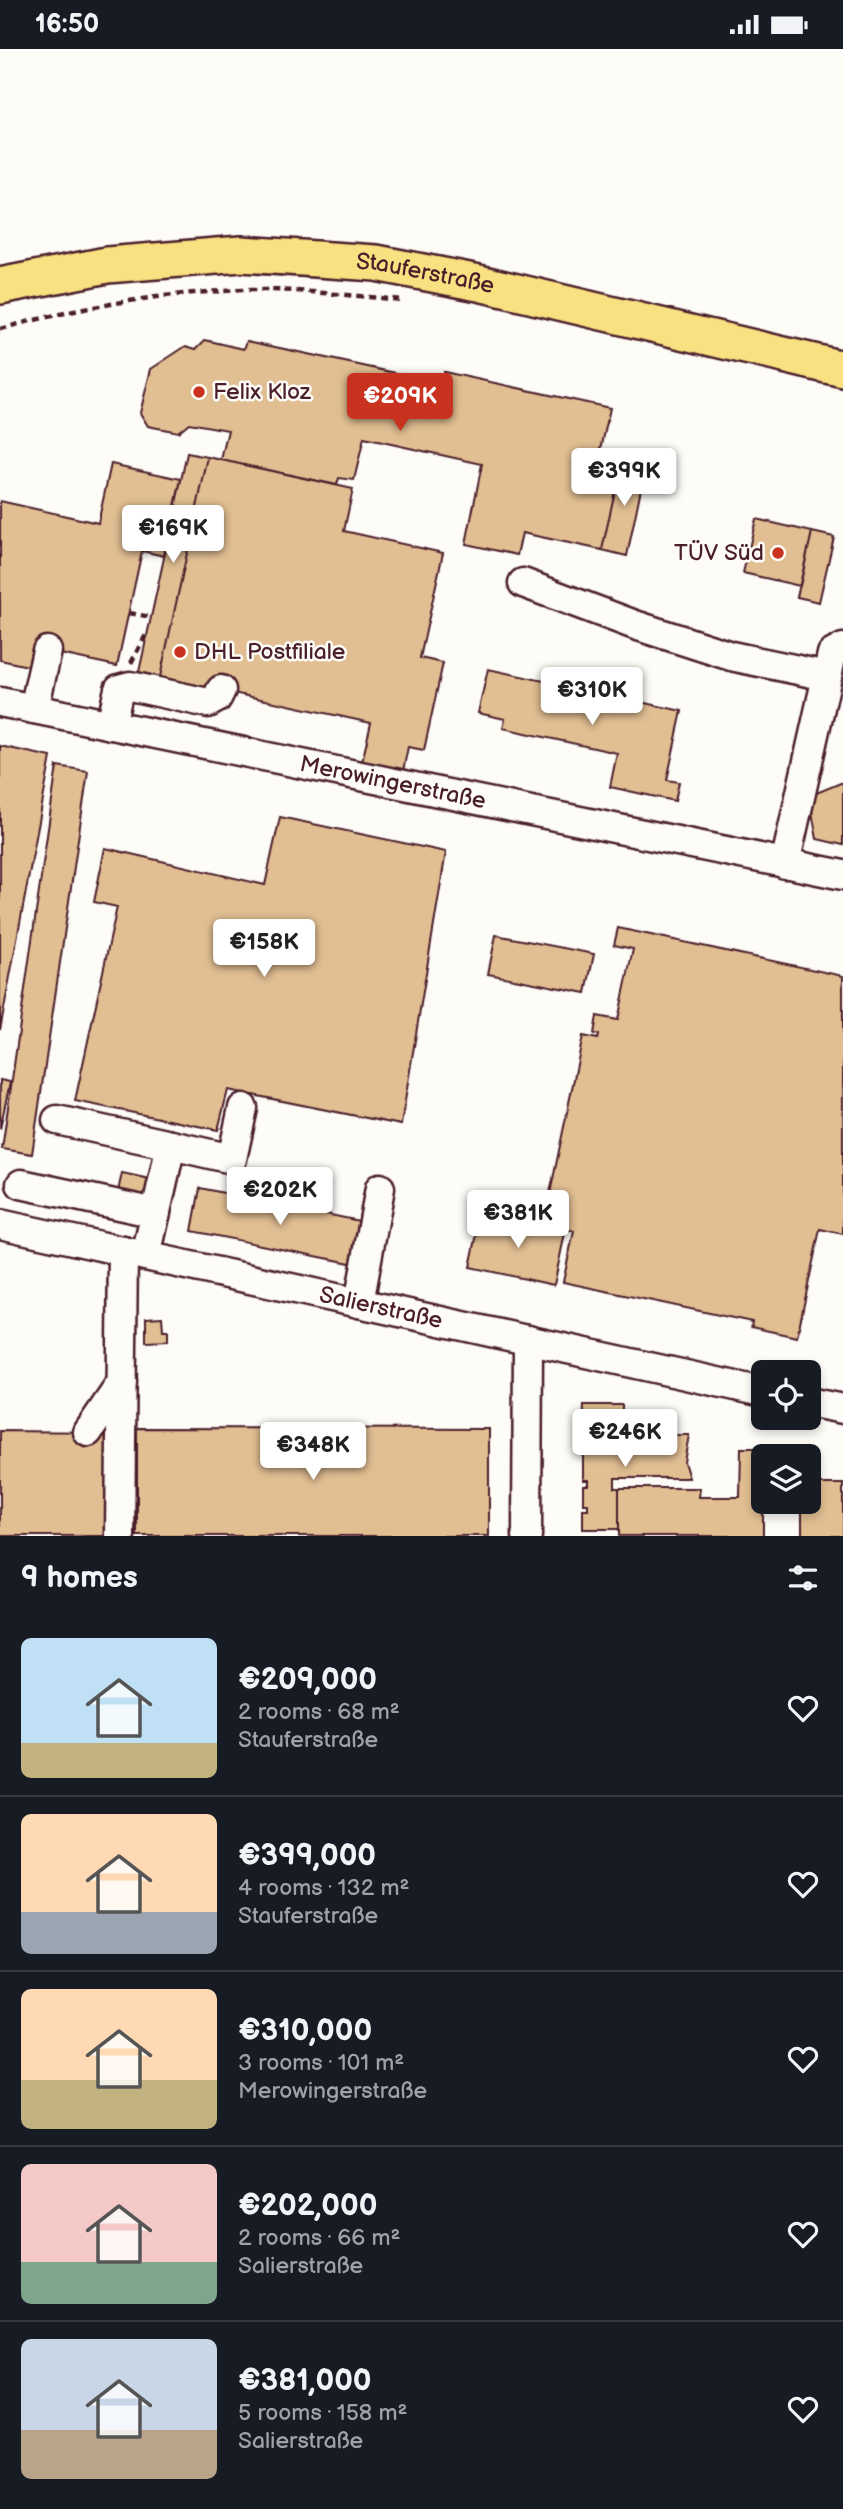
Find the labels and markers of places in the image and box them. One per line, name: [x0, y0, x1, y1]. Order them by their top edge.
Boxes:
pin: €209K: [351, 373, 449, 433]
place label: Felix Kloz: [213, 378, 312, 406]
marker: Felix Kloz: [191, 384, 207, 400]
pin: €399K: [575, 449, 673, 508]
pin: €169K: [124, 505, 222, 565]
place label: TÜV Süd: [674, 539, 764, 567]
marker: TÜV Süd: [770, 545, 786, 561]
place label: DHL Postfiliale: [194, 638, 345, 666]
marker: DHL Postfiliale: [172, 644, 188, 660]
pin: €310K: [543, 667, 641, 727]
pin: €158K: [215, 919, 313, 979]
pin: €202K: [231, 1167, 329, 1227]
pin: €381K: [469, 1191, 567, 1250]
pin: €246K: [576, 1409, 674, 1469]
pin: €348K: [264, 1423, 362, 1482]

